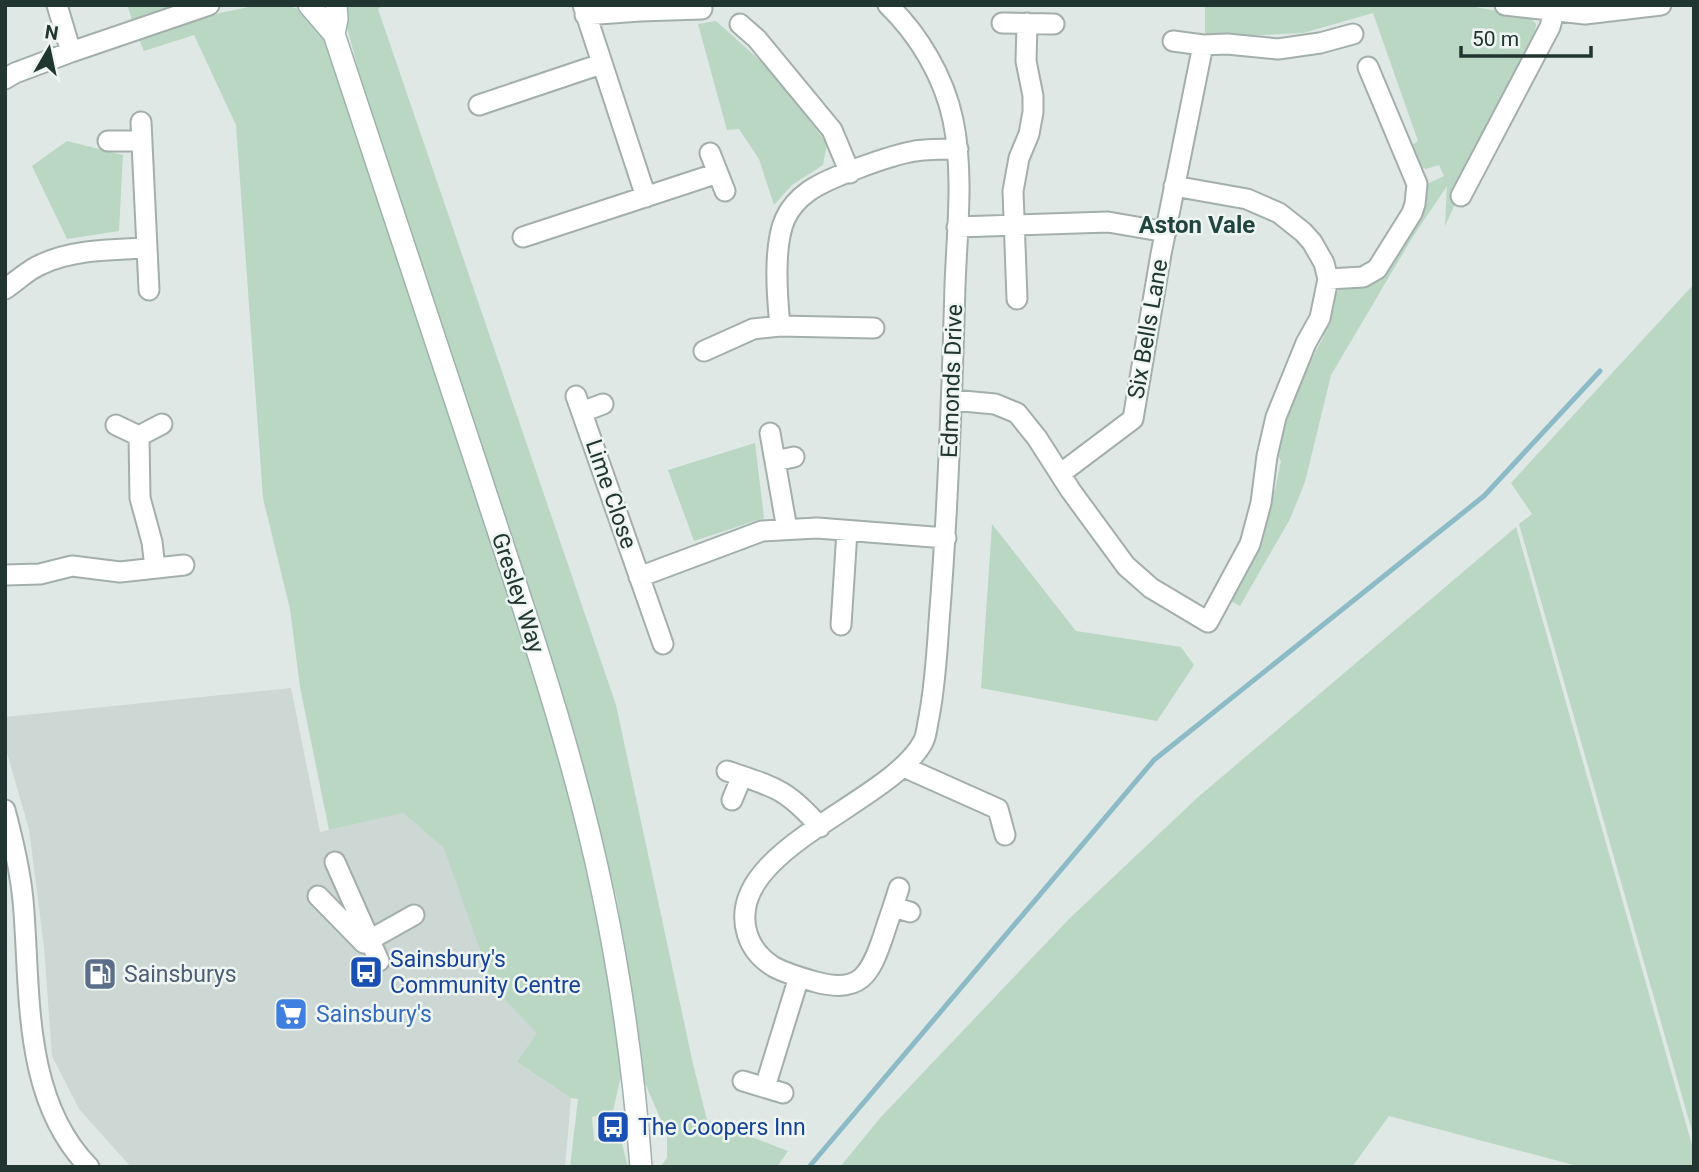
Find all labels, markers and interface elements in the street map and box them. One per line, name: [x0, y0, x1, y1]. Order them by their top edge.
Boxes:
north arrow: [14, 14, 84, 84]
scale bar: [1461, 14, 1590, 58]
text: N: [43, 20, 60, 45]
text: 50 m: [1472, 27, 1519, 51]
district label: Aston Vale: [1139, 211, 1255, 239]
street label: Six Bells Lane: [1122, 257, 1174, 401]
street label: Edmonds Drive: [936, 304, 968, 458]
street label: Lime Close: [580, 436, 642, 552]
street label: Gresley Way: [486, 529, 550, 657]
place label: Sainsbury's Community Centre: [390, 946, 581, 999]
bus stop icon: Sainsbury's Community Centre: [347, 953, 385, 991]
fuel station icon: Sainsburys: [81, 955, 119, 993]
place label: Sainsburys: [124, 961, 237, 988]
supermarket icon: Sainsbury's: [272, 995, 310, 1033]
place label: Sainsbury's: [316, 1001, 432, 1028]
bus stop icon: The Coopers Inn: [594, 1108, 632, 1146]
place label: The Coopers Inn: [638, 1114, 806, 1141]

